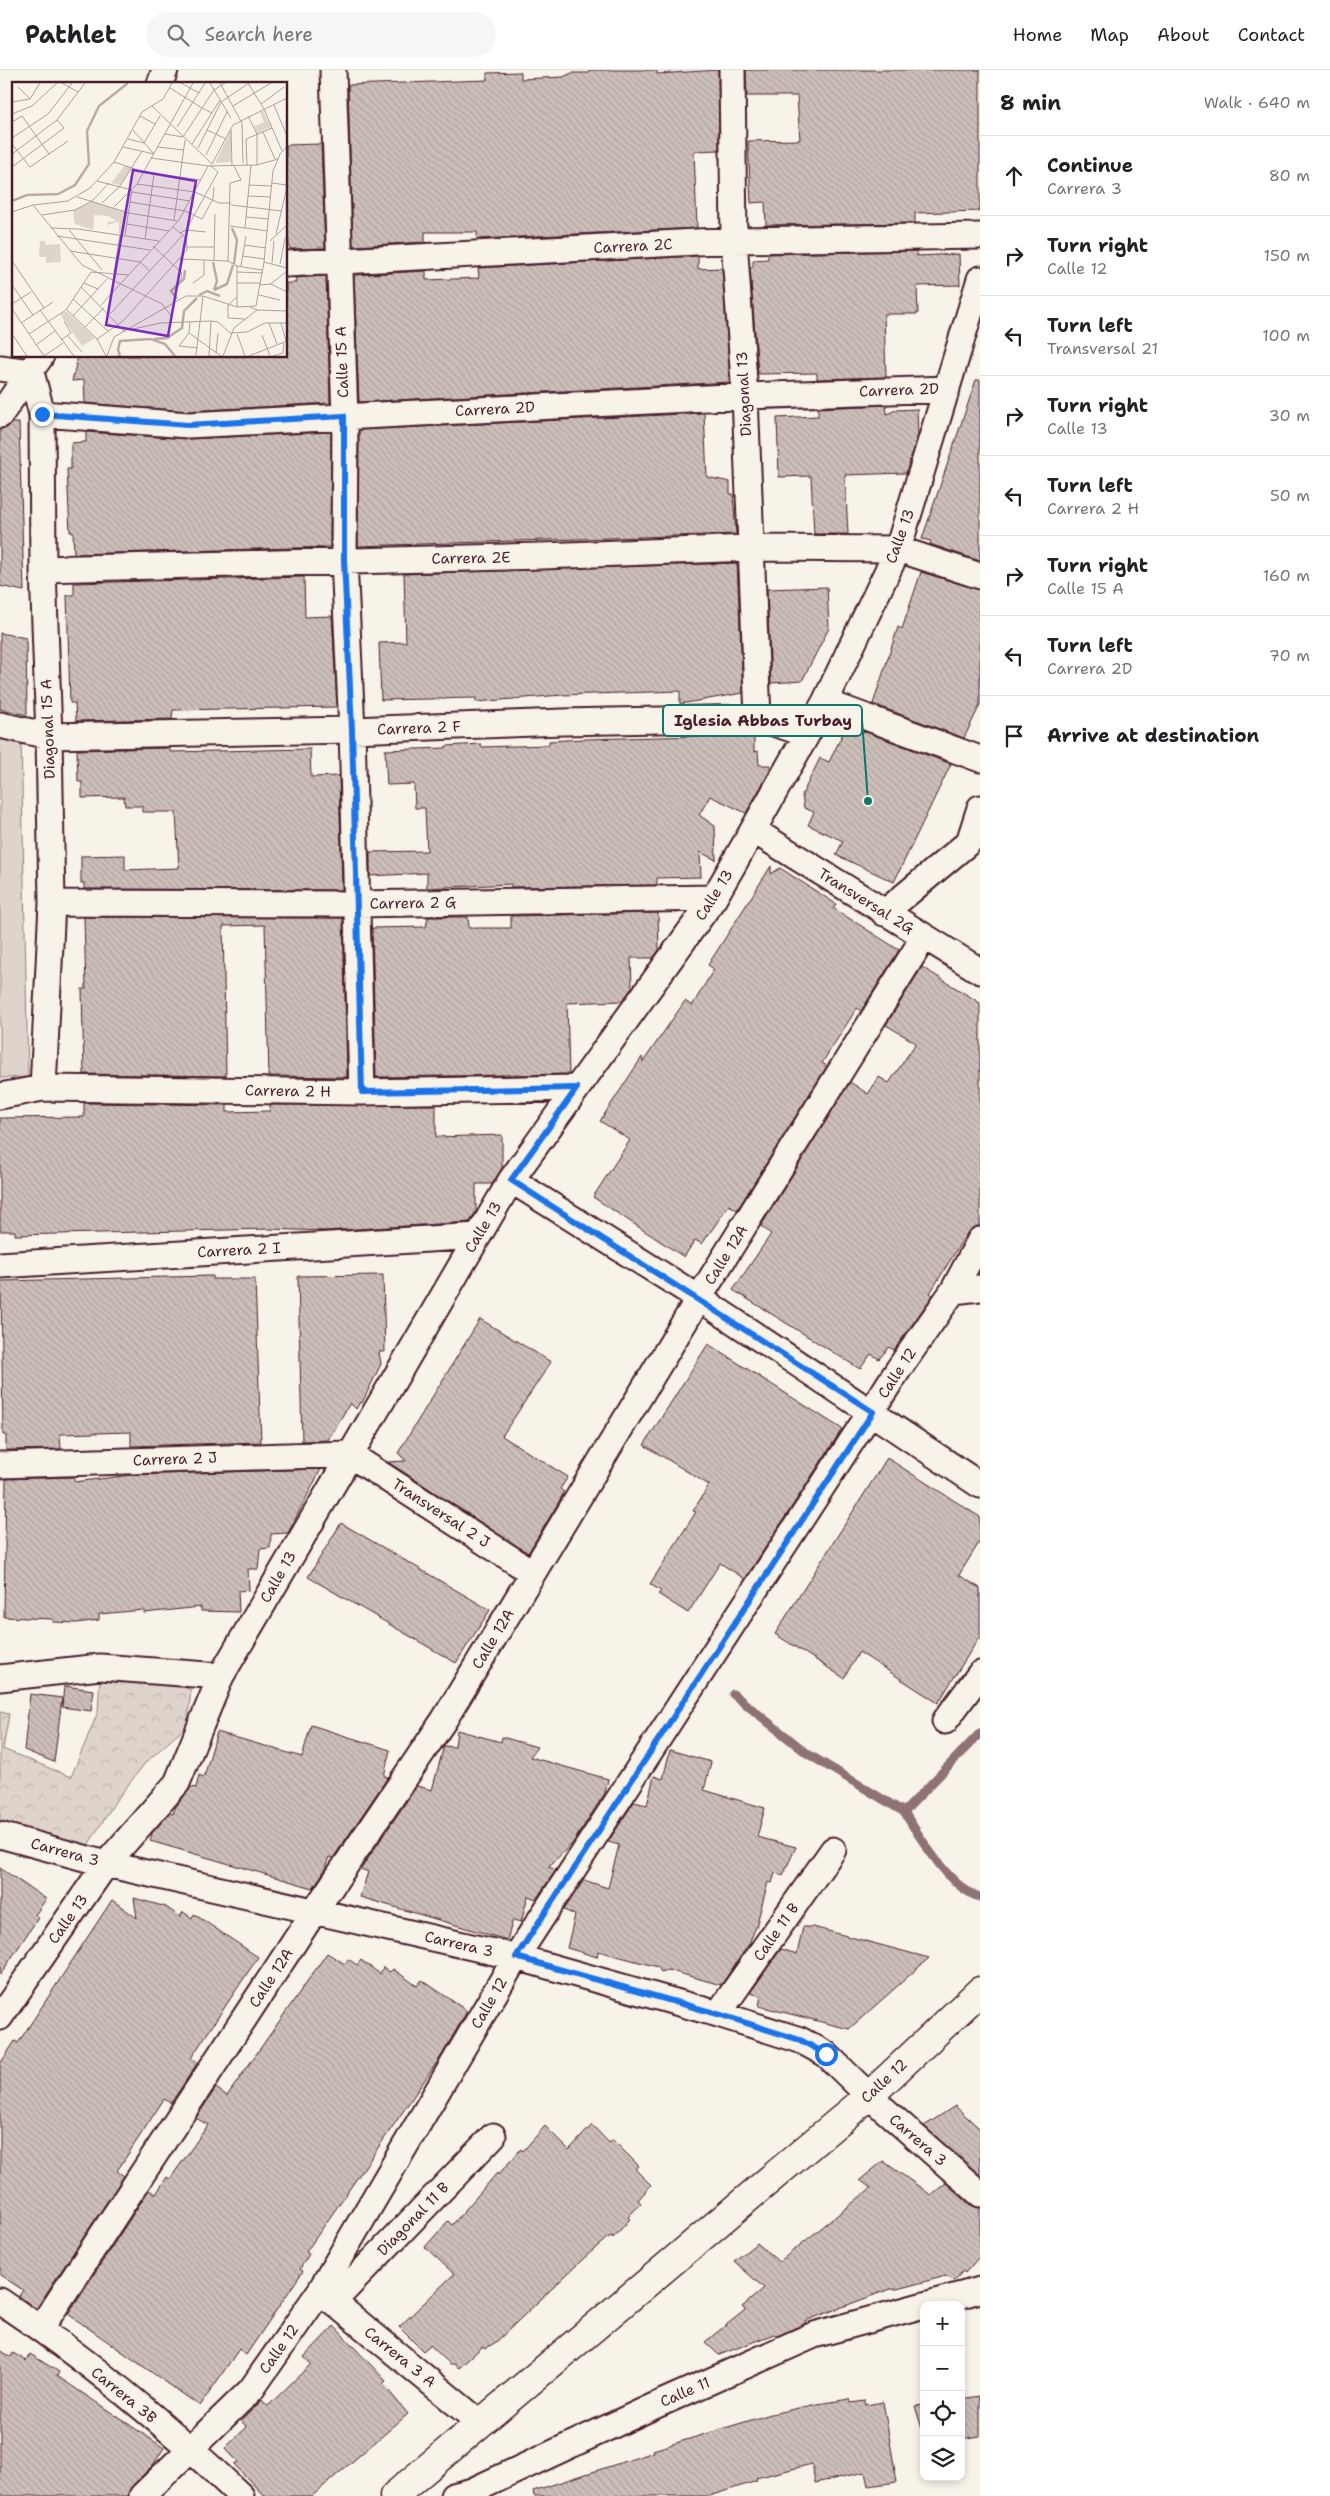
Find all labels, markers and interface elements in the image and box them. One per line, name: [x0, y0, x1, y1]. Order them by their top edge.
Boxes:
search box: [146, 12, 496, 57]
text: Pathlet: [25, 19, 116, 51]
icon: search: [164, 21, 192, 49]
text: Search here: [204, 22, 313, 47]
text: Home: [1013, 23, 1062, 47]
text: Map: [1090, 23, 1129, 47]
text: About: [1157, 23, 1210, 47]
text: Contact: [1238, 23, 1305, 47]
inset map: [12, 82, 288, 358]
text: 8 min: [1000, 89, 1061, 117]
text: Walk · 640 m: [1204, 92, 1310, 113]
text: Continue: [1047, 153, 1133, 178]
icon: ahead: [1000, 162, 1028, 190]
text: 80 m: [1269, 165, 1310, 186]
text: Carrera 3: [1047, 178, 1122, 199]
text: Turn right: [1047, 233, 1148, 258]
street label: Carrera 2C: [593, 234, 673, 258]
icon: right: [1000, 242, 1028, 270]
text: 150 m: [1263, 245, 1310, 266]
text: Calle 12: [1047, 258, 1108, 279]
text: Turn left: [1047, 313, 1133, 338]
icon: left: [1000, 322, 1028, 350]
text: 100 m: [1262, 325, 1310, 346]
street label: Calle 15 A: [331, 326, 353, 398]
text: Transversal 21: [1047, 338, 1158, 359]
street label: Diagonal 13: [732, 351, 756, 437]
street label: Carrera 2D: [859, 379, 939, 401]
text: Turn right: [1047, 393, 1148, 418]
street label: Carrera 2D: [455, 397, 536, 421]
icon: right: [1000, 402, 1028, 430]
route end: [31, 403, 54, 426]
text: 30 m: [1269, 405, 1310, 426]
text: Calle 13: [1047, 418, 1108, 439]
text: Turn left: [1047, 473, 1133, 498]
icon: left: [1000, 482, 1028, 510]
text: 50 m: [1270, 485, 1310, 506]
text: Carrera 2 H: [1047, 498, 1139, 519]
street label: Calle 13: [881, 506, 919, 566]
street label: Carrera 2E: [431, 547, 511, 569]
text: Turn right: [1047, 553, 1148, 578]
icon: right: [1000, 562, 1028, 590]
text: 160 m: [1263, 565, 1310, 586]
text: Calle 15 A: [1047, 578, 1124, 599]
text: Turn left: [1047, 633, 1133, 658]
icon: left: [1000, 642, 1028, 670]
text: 70 m: [1269, 645, 1310, 666]
text: Carrera 2D: [1047, 658, 1132, 679]
street label: Diagonal 15 A: [36, 678, 60, 780]
callout: Iglesia Abbas Turbay: [663, 705, 862, 736]
text: Iglesia Abbas Turbay: [674, 710, 852, 731]
street label: Carrera 2 F: [377, 717, 461, 739]
icon: arrive: [1000, 722, 1028, 750]
text: Arrive at destination: [1047, 723, 1259, 748]
street label: Transversal 2G: [814, 864, 918, 938]
street label: Calle 13: [690, 866, 738, 924]
street label: Carrera 2 G: [369, 892, 457, 914]
street label: Carrera 2 H: [245, 1080, 331, 1102]
street label: Calle 13: [460, 1198, 506, 1256]
street label: Calle 12A: [700, 1221, 752, 1289]
street label: Carrera 2 I: [197, 1238, 281, 1262]
street label: Calle 12: [873, 1344, 921, 1402]
street label: Carrera 2 J: [133, 1448, 218, 1470]
street label: Transversal 2 J: [388, 1474, 494, 1552]
street label: Calle 13: [255, 1547, 301, 1607]
street label: Calle 12A: [467, 1605, 519, 1673]
street label: Carrera 3: [28, 1833, 102, 1871]
street label: Calle 13: [44, 1890, 92, 1948]
street label: Calle 11 B: [749, 1899, 803, 1965]
street label: Carrera 3: [423, 1926, 495, 1962]
street label: Calle 12A: [244, 1944, 298, 2012]
street label: Calle 12: [466, 1973, 512, 2033]
route start: [815, 2043, 838, 2066]
street label: Calle 12: [856, 2054, 912, 2108]
street label: Carrera 3: [885, 2109, 951, 2171]
street label: Diagonal 11 B: [373, 2178, 453, 2260]
map controls: [920, 2301, 965, 2481]
button: +: [920, 2301, 965, 2346]
street label: Calle 12: [255, 2320, 303, 2378]
street label: Carrera 3 A: [360, 2322, 440, 2392]
button: −: [920, 2346, 965, 2391]
street label: Carrera 3B: [87, 2362, 161, 2428]
street label: Calle 11: [657, 2372, 713, 2412]
button: locate: [920, 2391, 965, 2436]
button: layers: [920, 2436, 965, 2481]

